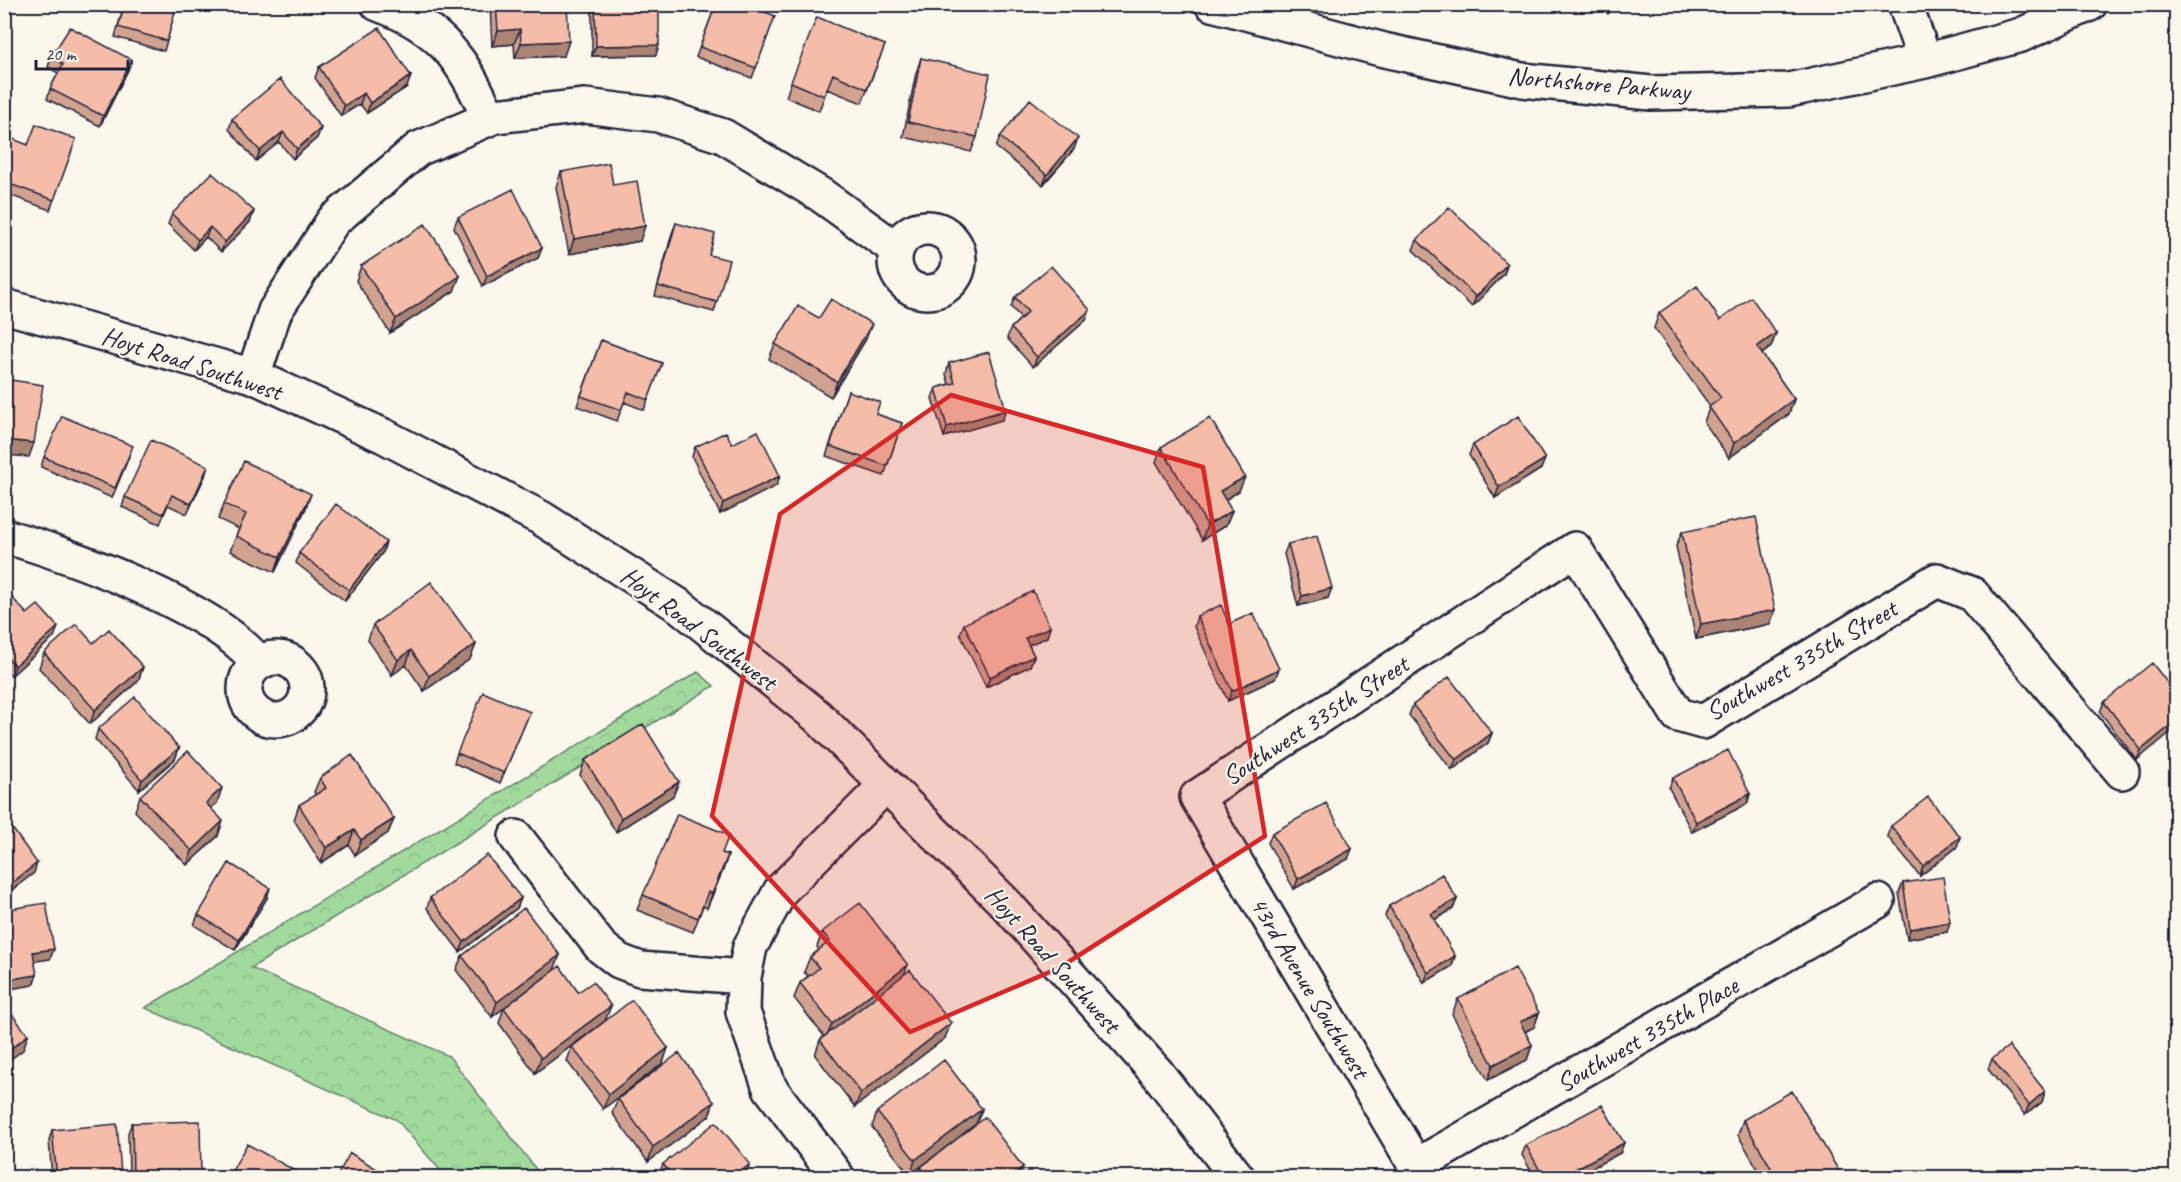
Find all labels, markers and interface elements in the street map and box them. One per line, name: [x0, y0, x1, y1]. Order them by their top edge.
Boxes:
scale bar: [36, 33, 128, 71]
text: 20 m: [45, 43, 78, 65]
street label: Northshore Parkway: [1507, 59, 1693, 108]
street label: Hoyt Road Southwest: [98, 319, 288, 409]
street label: Hoyt Road Southwest: [614, 559, 785, 699]
street label: Southwest 335th Street: [1700, 591, 1905, 729]
street label: Southwest 335th Street: [1216, 647, 1416, 793]
street label: Hoyt Road Southwest: [978, 879, 1129, 1042]
street label: 43rd Avenue Southwest: [1242, 890, 1378, 1086]
street label: Southwest 335th Place: [1550, 968, 1745, 1100]

